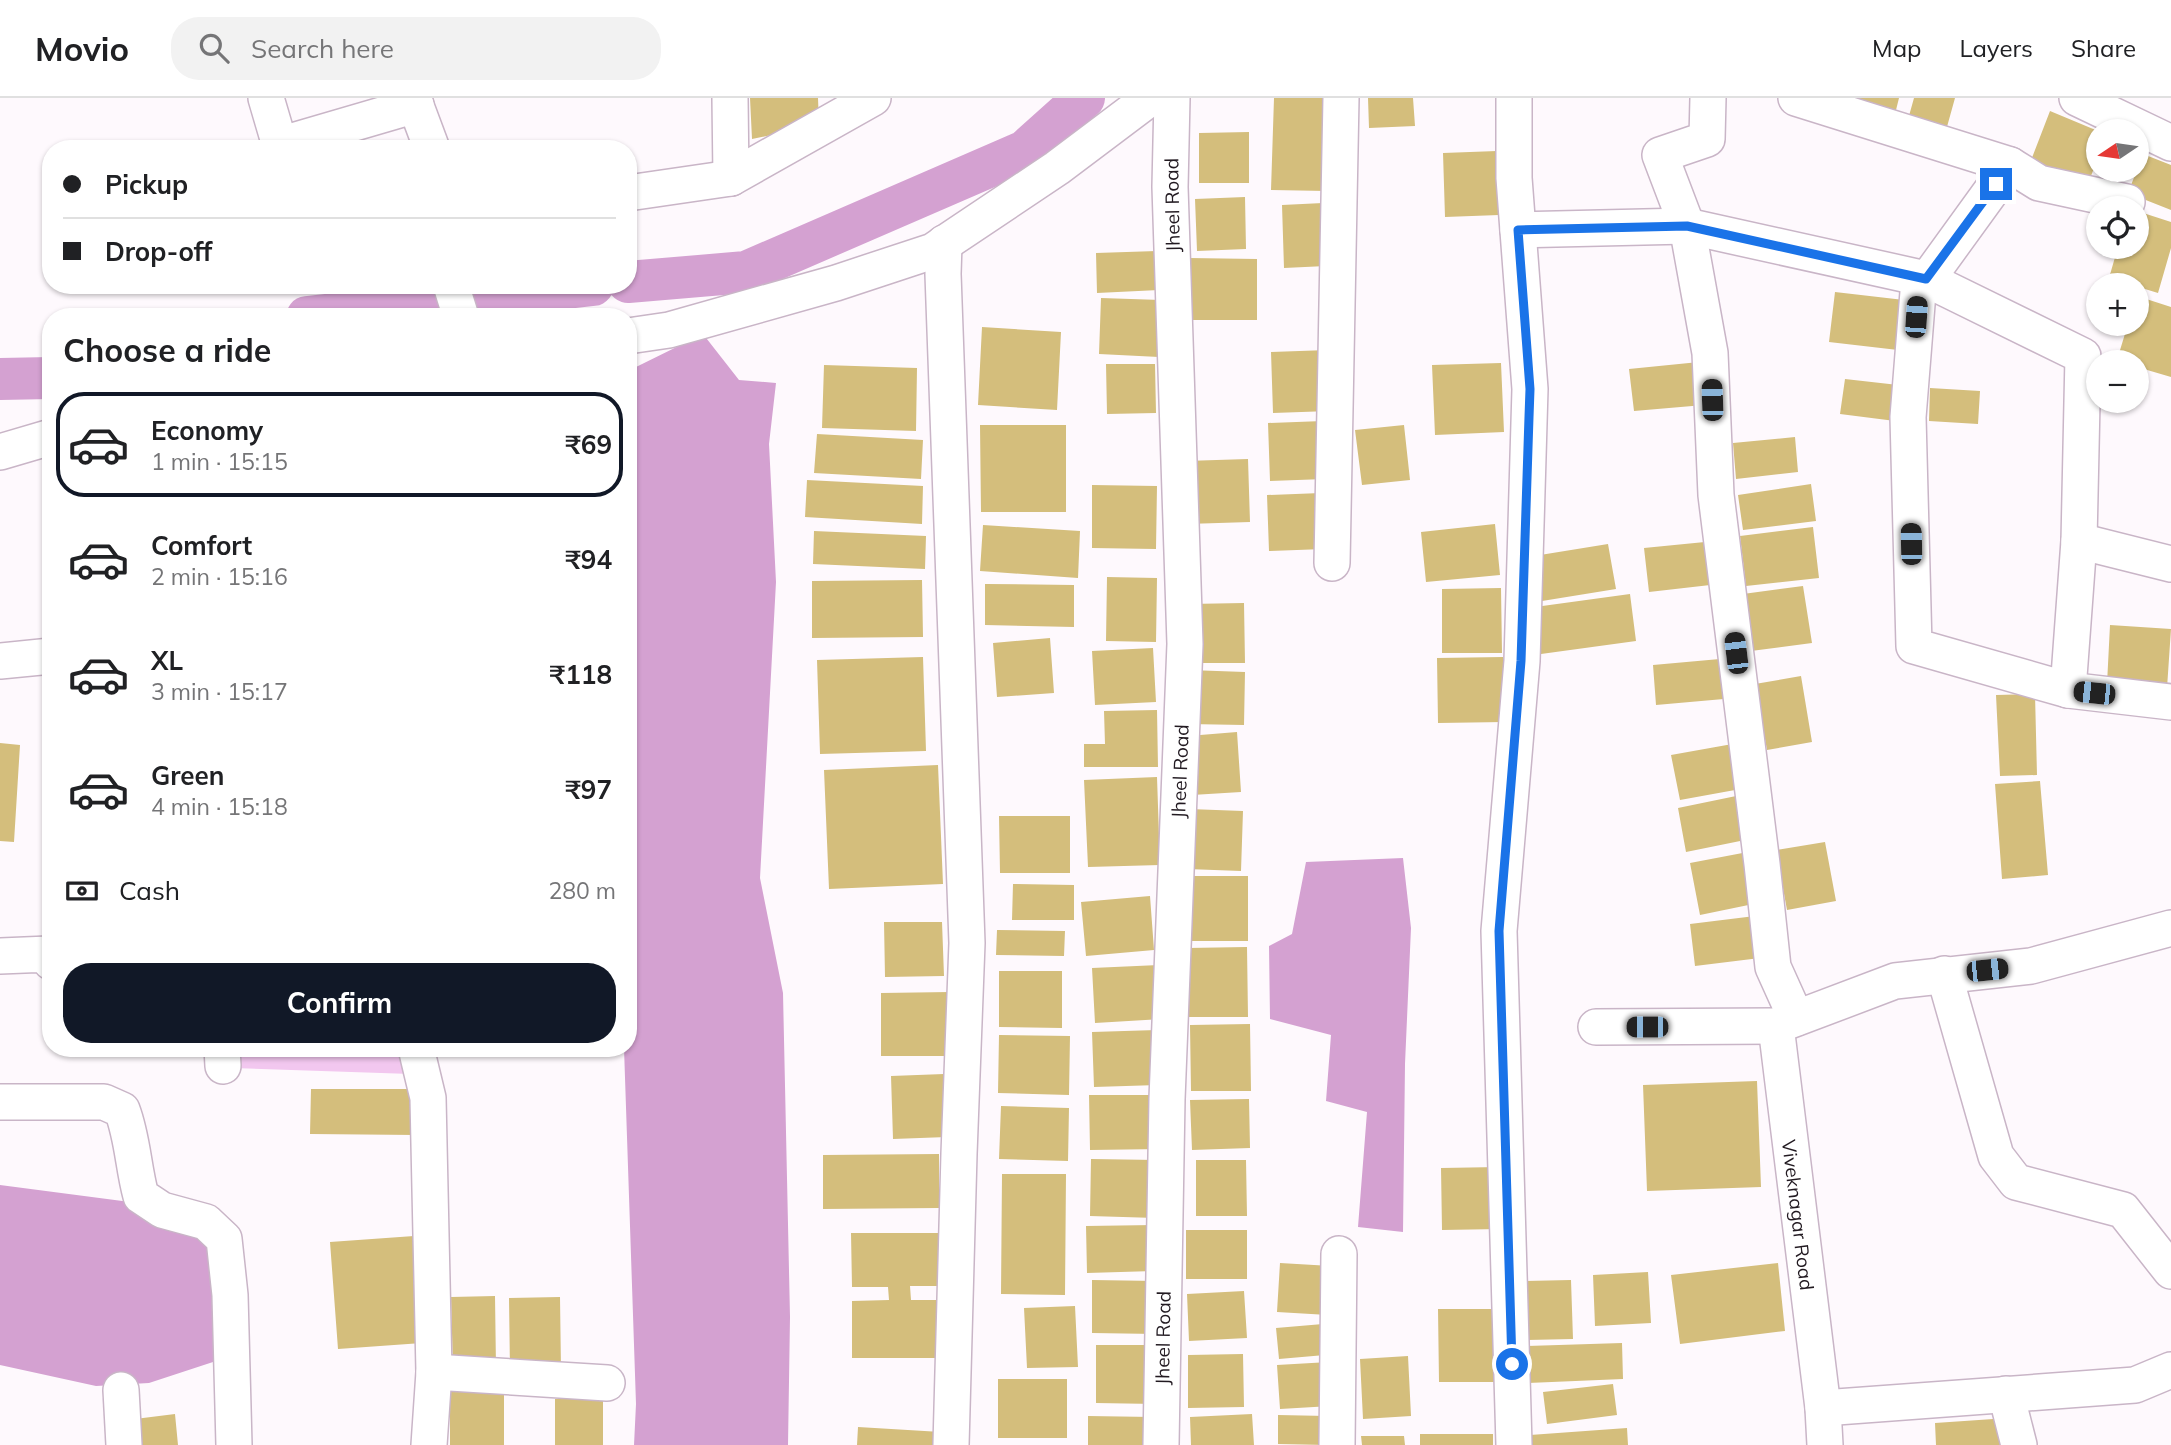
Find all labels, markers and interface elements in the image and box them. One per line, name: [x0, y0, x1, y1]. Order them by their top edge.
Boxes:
search box: [171, 17, 661, 80]
text: Movio: [35, 28, 129, 69]
icon: search: [195, 29, 233, 67]
text: Search here: [251, 32, 394, 65]
text: Map: [1872, 33, 1921, 63]
text: Layers: [1959, 33, 2033, 63]
text: Share: [2071, 33, 2136, 63]
north arrow: [2086, 119, 2149, 182]
map controls: [2086, 119, 2149, 413]
street label: Jheel Road: [1159, 158, 1185, 252]
text: Pickup: [105, 168, 188, 201]
route end: [1980, 168, 2012, 200]
button: locate: [2086, 196, 2149, 259]
text: Drop-off: [105, 235, 212, 268]
button: +: [2086, 273, 2149, 336]
car: [1905, 295, 1928, 339]
text: Choose a ride: [63, 330, 271, 370]
button: −: [2086, 350, 2149, 413]
car: [1701, 379, 1724, 421]
icon: car: [67, 413, 130, 476]
text: Economy: [151, 414, 263, 447]
text: ₹69: [565, 428, 612, 461]
text: 1 min · 15:15: [151, 447, 288, 476]
car: [1901, 523, 1922, 565]
icon: car: [67, 528, 130, 591]
text: Comfort: [151, 529, 252, 562]
text: ₹94: [565, 543, 612, 576]
text: 2 min · 15:16: [151, 562, 288, 591]
car: [1724, 631, 1749, 675]
icon: car: [67, 643, 130, 706]
text: XL: [151, 644, 183, 677]
text: ₹118: [550, 658, 612, 691]
text: 3 min · 15:17: [151, 677, 288, 706]
car: [2073, 680, 2116, 706]
street label: Jheel Road: [1166, 724, 1194, 819]
icon: car: [67, 758, 130, 821]
text: Green: [151, 759, 224, 792]
text: ₹97: [565, 773, 612, 806]
text: 4 min · 15:18: [151, 792, 288, 821]
icon: cash: [63, 872, 101, 910]
text: Cash: [119, 874, 180, 907]
text: 280 m: [548, 876, 616, 905]
car: [1966, 957, 2009, 983]
button: Confirm: [63, 963, 616, 1043]
car: [1627, 1017, 1669, 1038]
street label: Viveknagar Road: [1777, 1138, 1819, 1292]
street label: Jheel Road: [1150, 1291, 1176, 1385]
route start: [1496, 1348, 1528, 1380]

